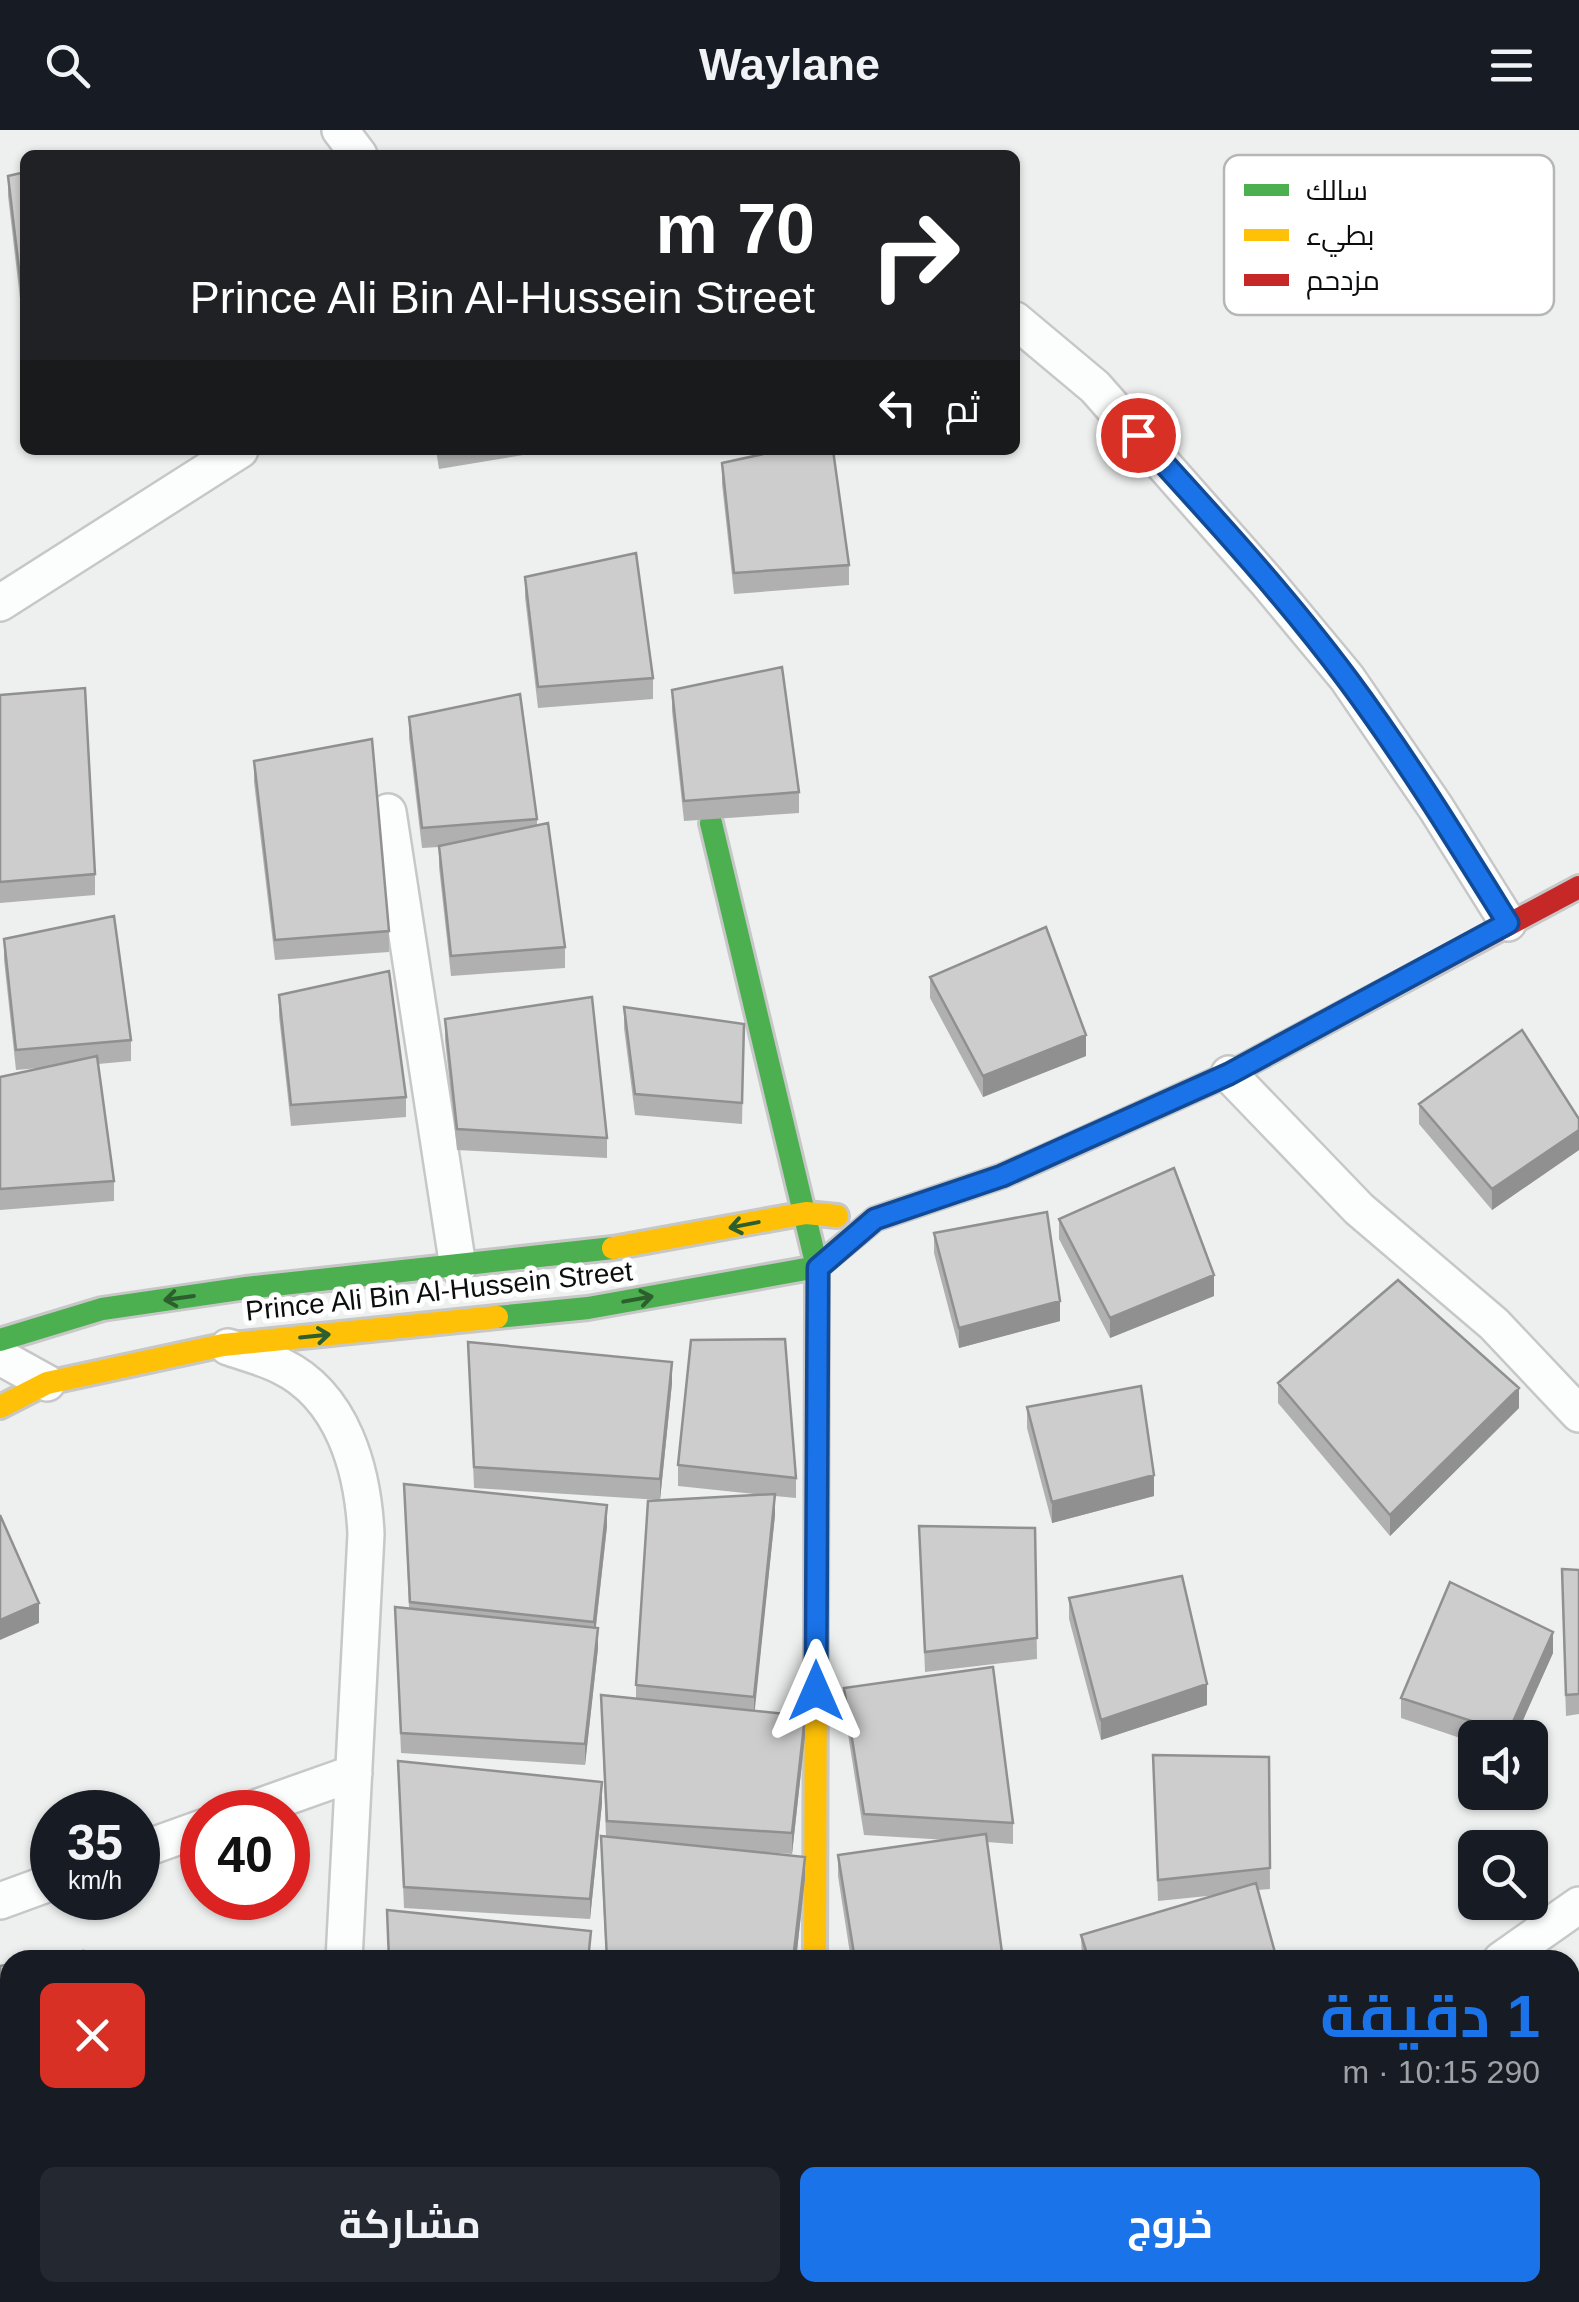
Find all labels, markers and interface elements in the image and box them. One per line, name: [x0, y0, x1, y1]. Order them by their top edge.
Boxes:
icon: search: [40, 38, 95, 93]
icon: menu: [1484, 38, 1539, 93]
text: Waylane: [699, 39, 880, 90]
legend: [1224, 155, 1554, 315]
text: سالك: [1306, 175, 1368, 206]
text: 70 m: [655, 190, 815, 268]
icon: right: [850, 190, 980, 320]
text: بطيء: [1306, 220, 1374, 257]
text: مزدحم: [1306, 265, 1380, 300]
text: Prince Ali Bin Al-Hussein Street: [190, 272, 815, 323]
icon: left: [870, 380, 925, 435]
text: ثم: [945, 388, 980, 430]
pin: [1096, 393, 1181, 478]
icon: arrive: [1111, 408, 1166, 463]
one-way arrow: [729, 1217, 761, 1236]
street label: Prince Ali Bin Al-Hussein Street: [244, 1255, 634, 1327]
one-way arrow: [163, 1289, 195, 1307]
one-way arrow: [621, 1289, 654, 1308]
one-way arrow: [299, 1326, 331, 1345]
position arrow: [764, 1639, 868, 1743]
map controls: [1458, 1720, 1548, 1920]
button: sound: [1458, 1720, 1548, 1810]
speed limit sign: 40: [180, 1790, 310, 1920]
text: 35: [67, 1815, 123, 1871]
button: search: [1458, 1830, 1548, 1920]
text: km/h: [68, 1866, 122, 1894]
button: close: [40, 1983, 145, 2088]
text: 1 دقيقة: [1320, 1983, 1540, 2050]
text: 290 m · 10:15: [1343, 2054, 1540, 2090]
button: مشاركة: [40, 2167, 780, 2282]
button: خروج: [800, 2167, 1540, 2282]

